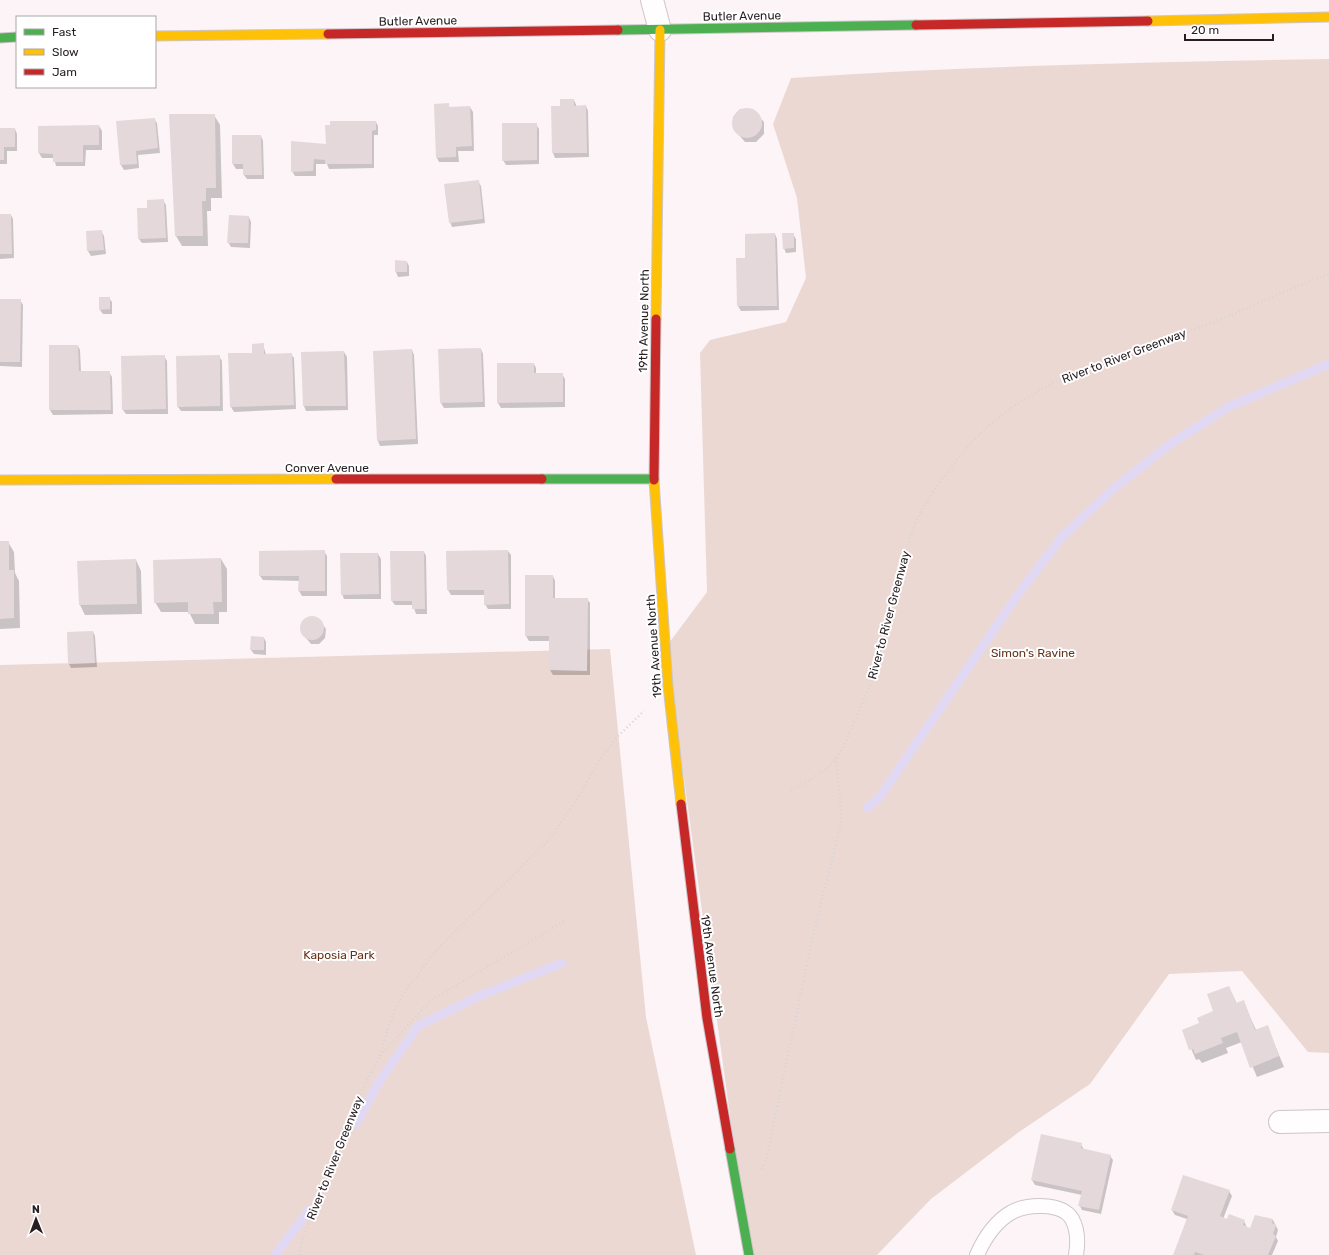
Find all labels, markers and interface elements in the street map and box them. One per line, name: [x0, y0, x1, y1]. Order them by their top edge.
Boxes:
street label: Butler Avenue: [703, 8, 782, 24]
street label: Butler Avenue: [379, 13, 458, 29]
legend: [16, 16, 156, 88]
scale bar: [1185, 16, 1273, 42]
text: 20 m: [1191, 23, 1219, 37]
text: Fast: [52, 25, 76, 39]
text: Slow: [52, 45, 79, 59]
text: Jam: [52, 65, 77, 79]
street label: 19th Avenue North: [636, 269, 652, 373]
street label: River to River Greenway: [1060, 326, 1189, 386]
street label: Conver Avenue: [285, 461, 369, 475]
street label: River to River Greenway: [865, 549, 913, 681]
street label: 19th Avenue North: [643, 594, 665, 698]
park label: Simon's Ravine: [991, 646, 1075, 660]
street label: 19th Avenue North: [698, 914, 726, 1018]
park label: Kaposia Park: [303, 948, 375, 962]
street label: River to River Greenway: [304, 1094, 366, 1222]
north arrow: [16, 1199, 56, 1239]
text: N: [32, 1203, 40, 1216]

